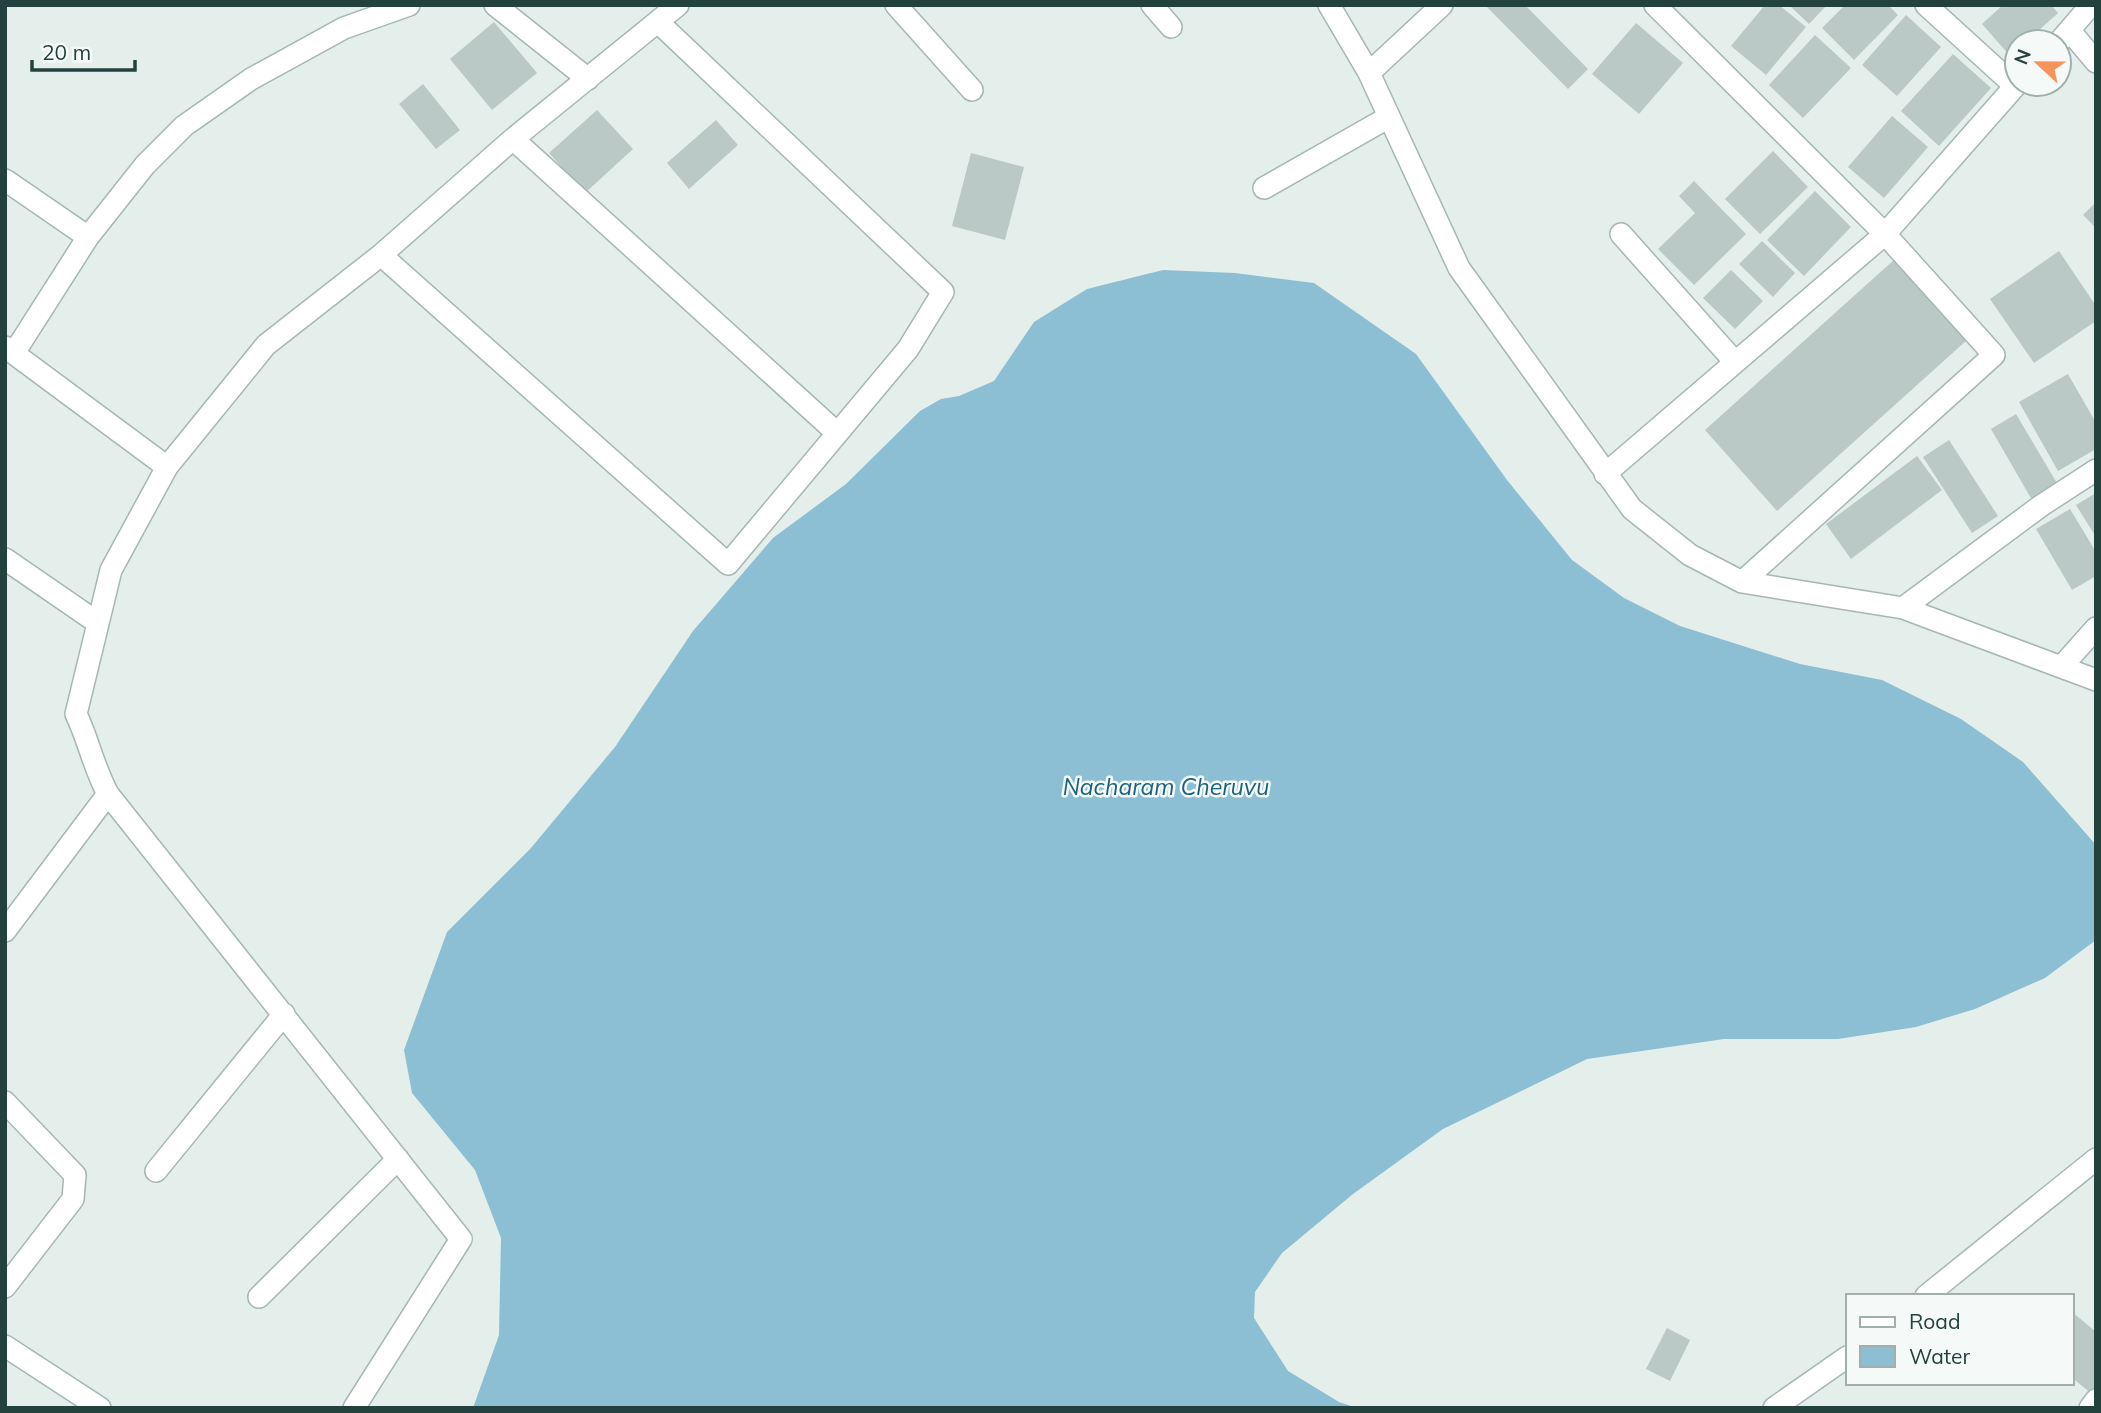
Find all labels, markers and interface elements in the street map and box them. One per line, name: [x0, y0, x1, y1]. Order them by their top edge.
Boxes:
scale bar: [32, 28, 135, 72]
north arrow: [2003, 28, 2073, 98]
text: 20 m: [42, 39, 91, 65]
text: N: [2008, 45, 2036, 68]
water label: Nacharam Cheruvu: [1063, 772, 1269, 801]
legend: [1846, 1294, 2073, 1385]
text: Road: [1909, 1308, 1960, 1334]
text: Water: [1909, 1343, 1970, 1369]

